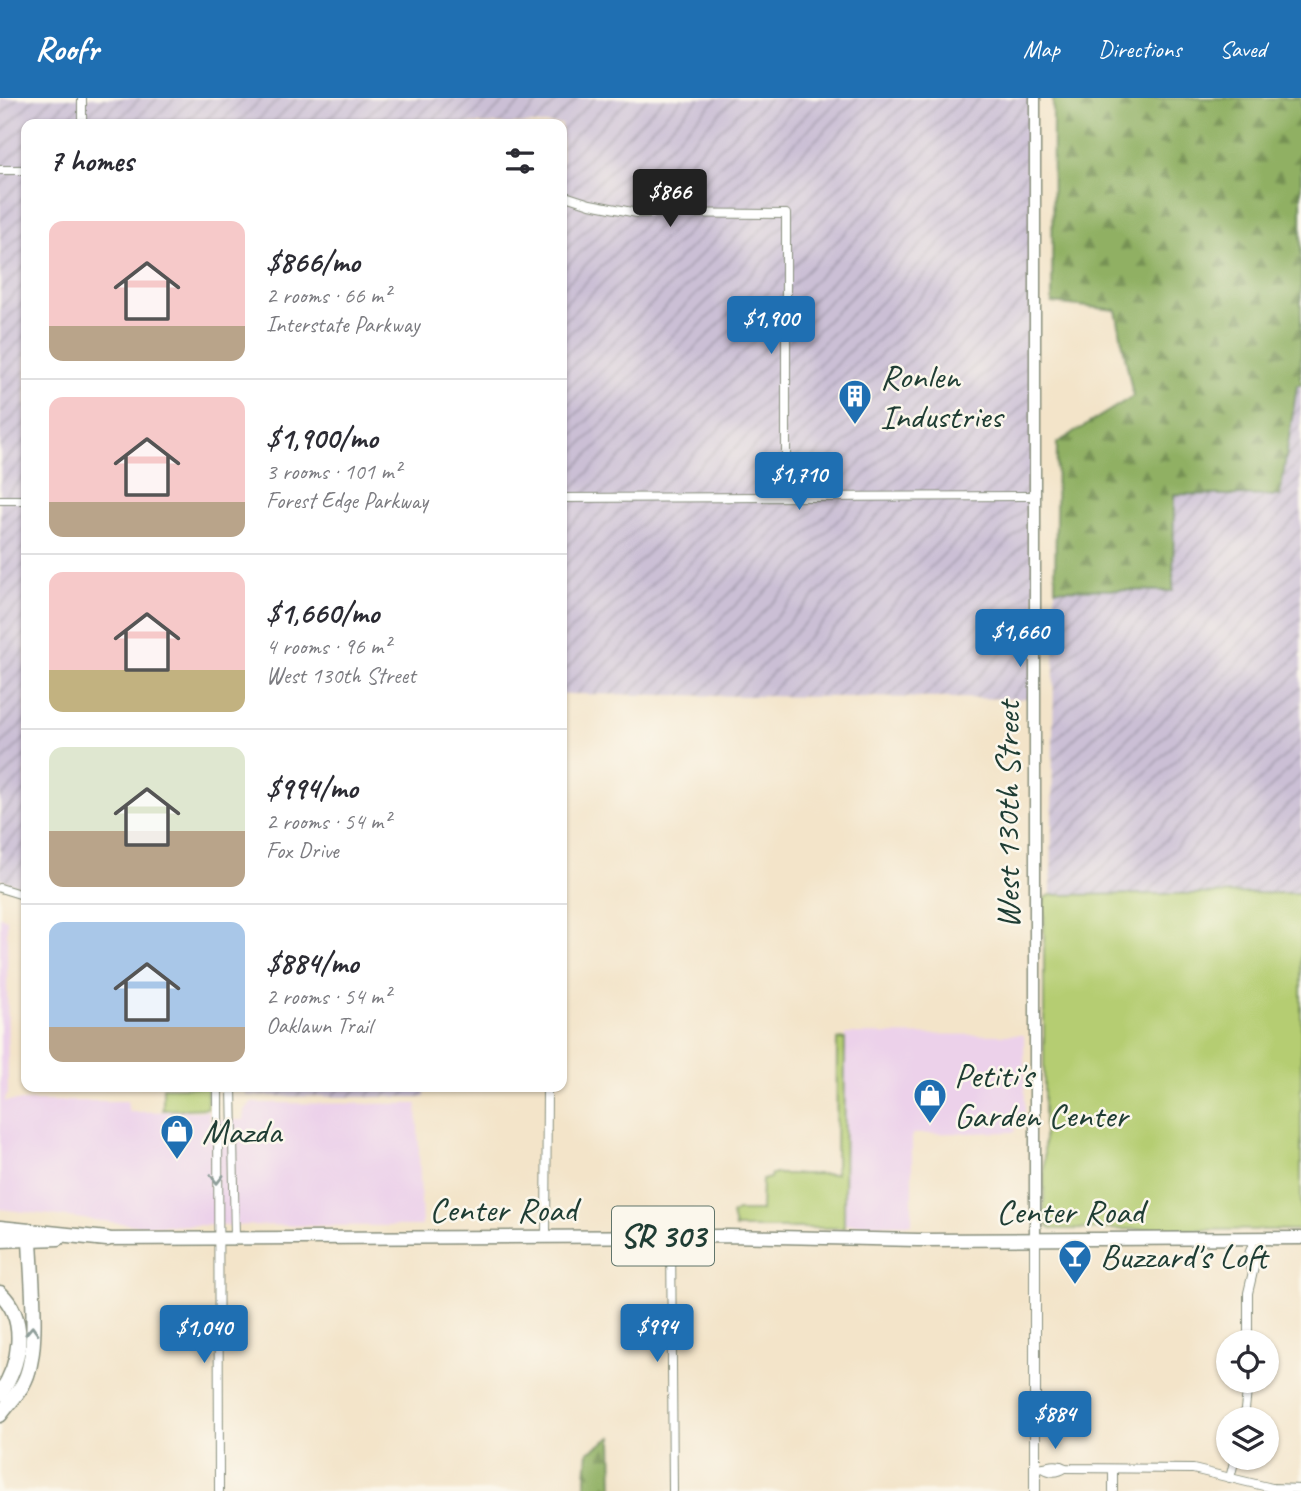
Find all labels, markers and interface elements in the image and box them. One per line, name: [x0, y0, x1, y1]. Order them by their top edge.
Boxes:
text: Roofr: [35, 28, 98, 70]
text: Map: [1023, 34, 1060, 64]
text: Directions: [1098, 34, 1181, 64]
text: Saved: [1219, 34, 1266, 64]
text: 7 homes: [49, 142, 134, 180]
icon: filters: [501, 142, 539, 180]
pin: $866: [629, 170, 711, 229]
text: $866: [649, 177, 691, 206]
text: $866/mo: [266, 243, 360, 281]
icon: home: [105, 249, 189, 333]
text: 2 rooms · 66 m²: [266, 281, 390, 310]
pin: $1,900: [714, 296, 828, 356]
text: $1,900: [743, 304, 799, 333]
text: Interstate Parkway: [266, 310, 419, 339]
place label: Ronlen Industries: [880, 354, 1005, 439]
building icon: Ronlen Industries: [836, 377, 874, 426]
text: $1,900/mo: [266, 419, 378, 457]
icon: home: [105, 425, 189, 509]
pin: $1,710: [742, 452, 856, 512]
text: 3 rooms · 101 m²: [266, 457, 401, 486]
text: $1,710: [771, 460, 827, 489]
text: Forest Edge Parkway: [266, 486, 428, 515]
text: $1,660/mo: [266, 594, 379, 632]
icon: home: [105, 600, 189, 684]
pin: $1,660: [963, 610, 1077, 669]
text: $1,660: [991, 617, 1049, 646]
text: 4 rooms · 96 m²: [266, 632, 390, 661]
text: West 130th Street: [266, 661, 416, 690]
street label: West 130th Street: [985, 698, 1030, 929]
text: $994/mo: [266, 769, 358, 807]
icon: home: [105, 775, 189, 859]
text: 2 rooms · 54 m²: [266, 807, 390, 836]
text: Fox Drive: [266, 836, 339, 865]
text: $884/mo: [266, 944, 358, 982]
icon: home: [105, 950, 189, 1034]
text: 2 rooms · 54 m²: [266, 982, 390, 1011]
text: Oaklawn Trail: [266, 1011, 372, 1040]
place label: Petiti's Garden Center: [954, 1053, 1130, 1138]
shop icon: Petiti's Garden Center: [911, 1076, 949, 1125]
place label: Mazda: [202, 1109, 283, 1154]
shop icon: Mazda: [158, 1112, 196, 1161]
one-way arrow: [209, 1175, 225, 1185]
street label: Center Road: [429, 1187, 582, 1232]
street label: Center Road: [996, 1189, 1149, 1234]
road number: SR 303: [612, 1206, 714, 1266]
place label: Buzzard's Loft: [1100, 1234, 1270, 1279]
bar icon: Buzzard's Loft: [1056, 1237, 1094, 1286]
pin: $994: [616, 1304, 698, 1364]
pin: $1,040: [147, 1306, 261, 1365]
text: $994: [637, 1312, 677, 1341]
text: $1,040: [176, 1313, 232, 1342]
one-way arrow: [24, 1326, 40, 1336]
map controls: [1216, 1330, 1279, 1470]
button: locate: [1216, 1330, 1279, 1393]
pin: $884: [1014, 1392, 1096, 1451]
text: $884: [1034, 1399, 1076, 1428]
button: layers: [1216, 1407, 1279, 1470]

